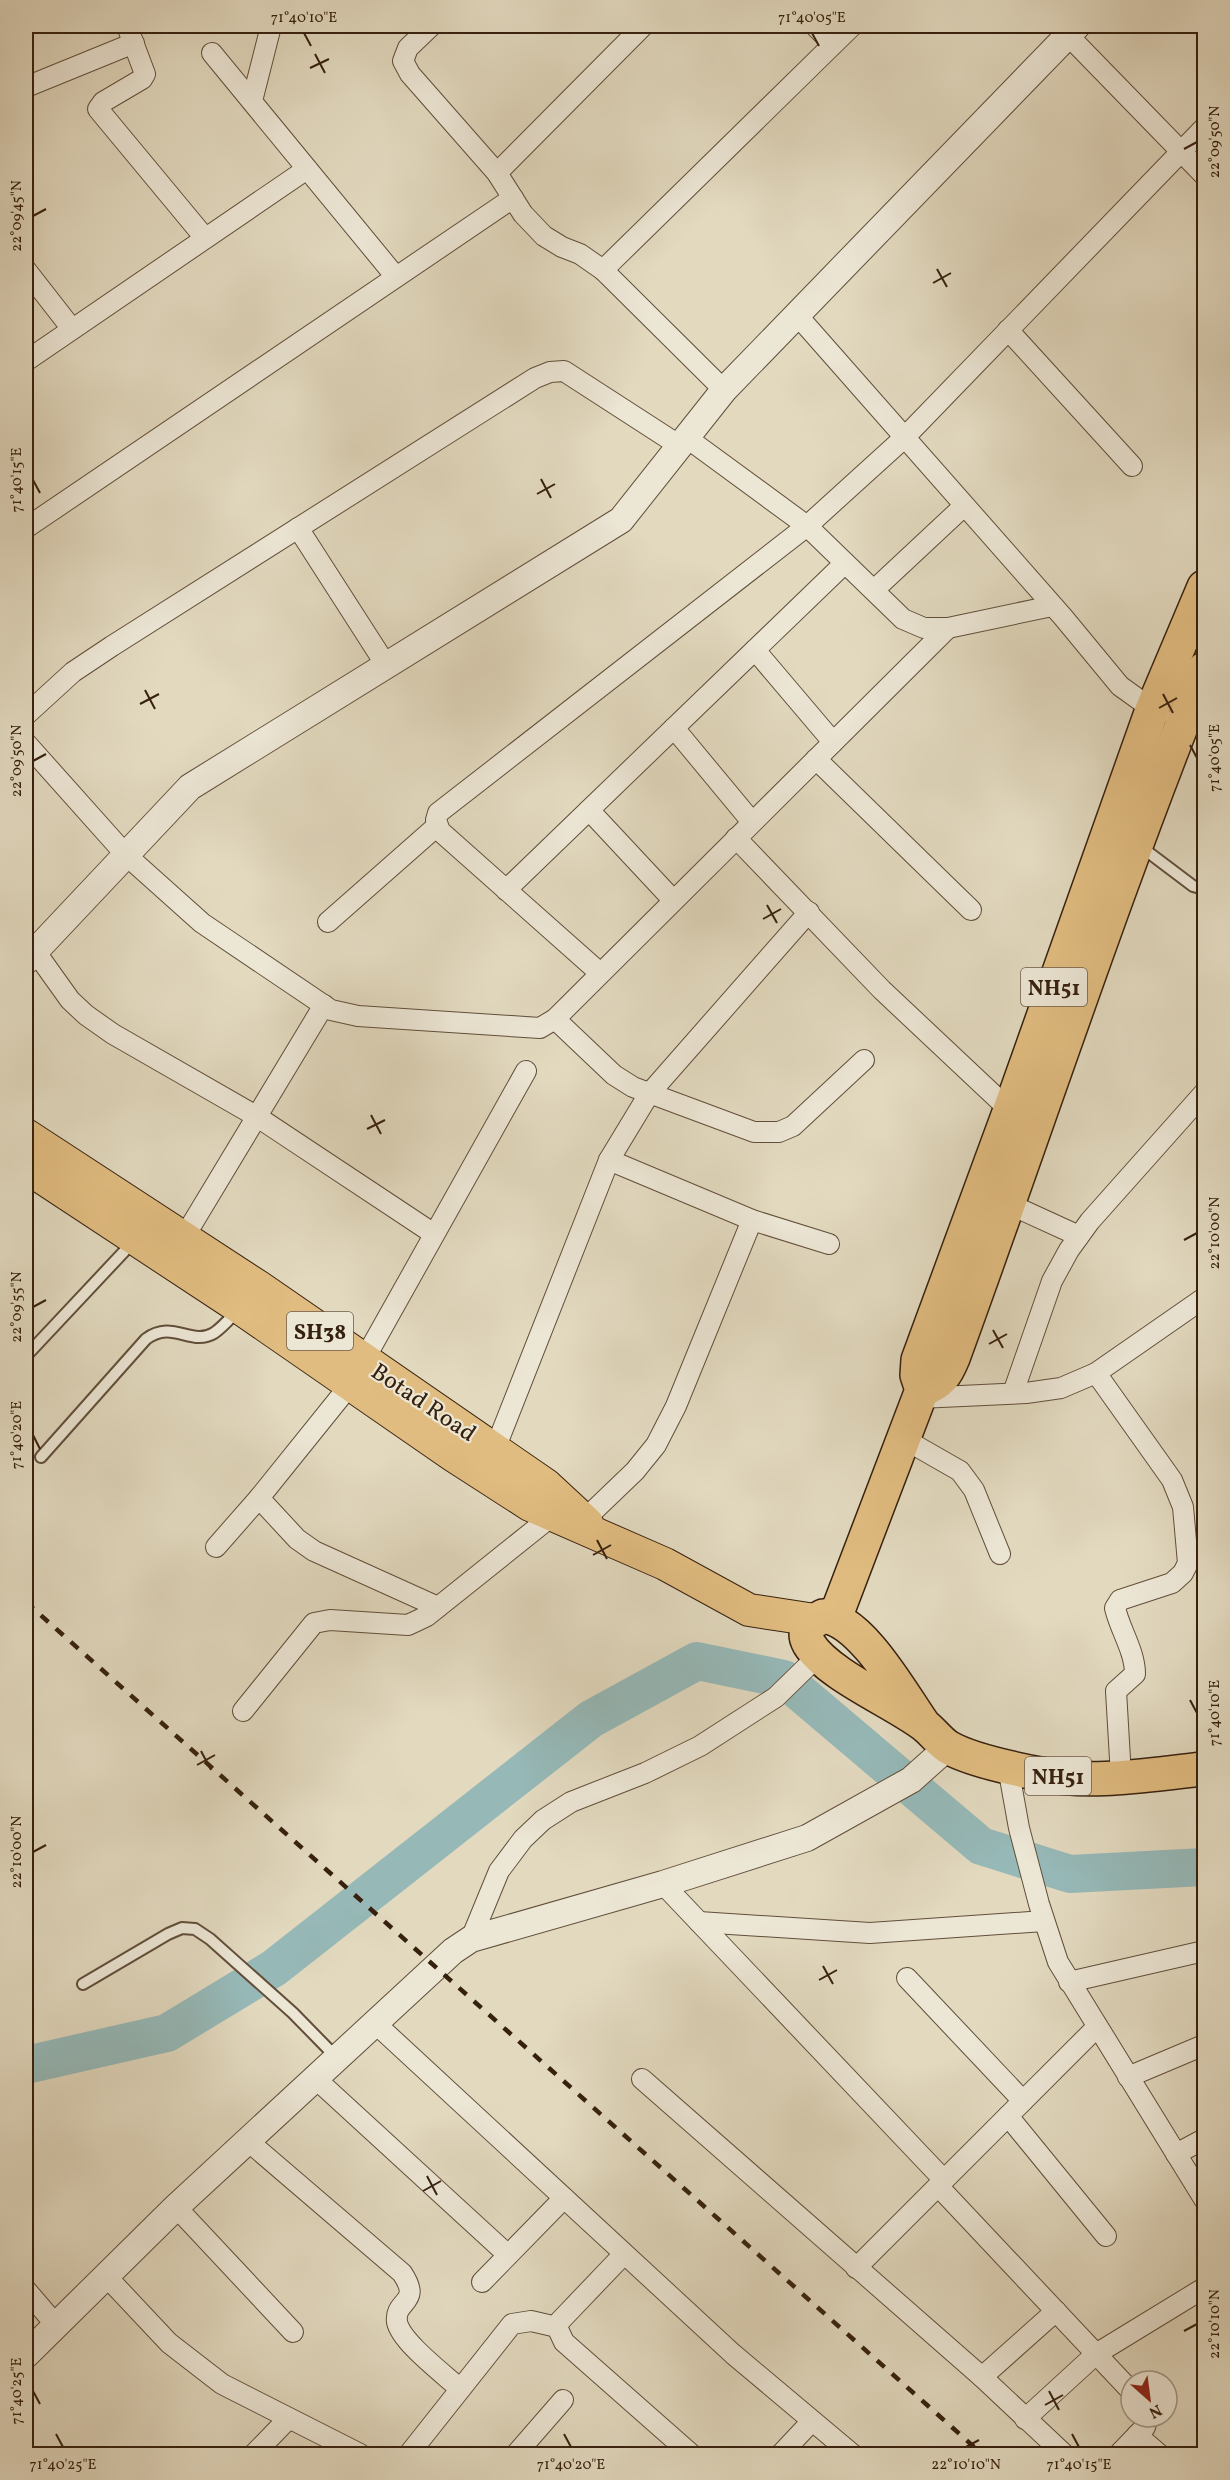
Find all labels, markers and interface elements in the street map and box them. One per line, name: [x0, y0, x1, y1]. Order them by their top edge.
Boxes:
text: 71°40'10"E: [271, 8, 337, 29]
text: 71°40'05"E: [778, 8, 846, 29]
text: 22°09'50"N: [1205, 106, 1226, 178]
text: 22°09'45"N: [7, 180, 28, 252]
text: 71°40'15"E: [7, 447, 28, 513]
text: 71°40'05"E: [1205, 724, 1226, 792]
text: 22°09'50"N: [7, 725, 28, 797]
road number: NH51: [1021, 968, 1087, 1006]
text: 22°10'00"N: [1205, 1197, 1226, 1269]
text: 22°09'55"N: [7, 1271, 28, 1343]
road number: SH38: [287, 1312, 353, 1350]
street label: Botad Road: [363, 1356, 482, 1451]
text: 71°40'20"E: [7, 1401, 28, 1469]
text: 71°40'10"E: [1205, 1680, 1226, 1746]
road number: NH51: [1025, 1757, 1091, 1795]
text: 22°10'00"N: [7, 1816, 28, 1888]
text: 22°10'10"N: [1205, 2289, 1226, 2359]
text: 71°40'25"E: [7, 2357, 28, 2425]
north arrow: [1119, 2369, 1179, 2429]
text: N: [1144, 2398, 1165, 2423]
text: 71°40'25"E: [29, 2455, 97, 2476]
text: 71°40'20"E: [537, 2455, 605, 2476]
text: 22°10'10"N: [931, 2455, 1001, 2476]
text: 71°40'15"E: [1046, 2455, 1112, 2476]

